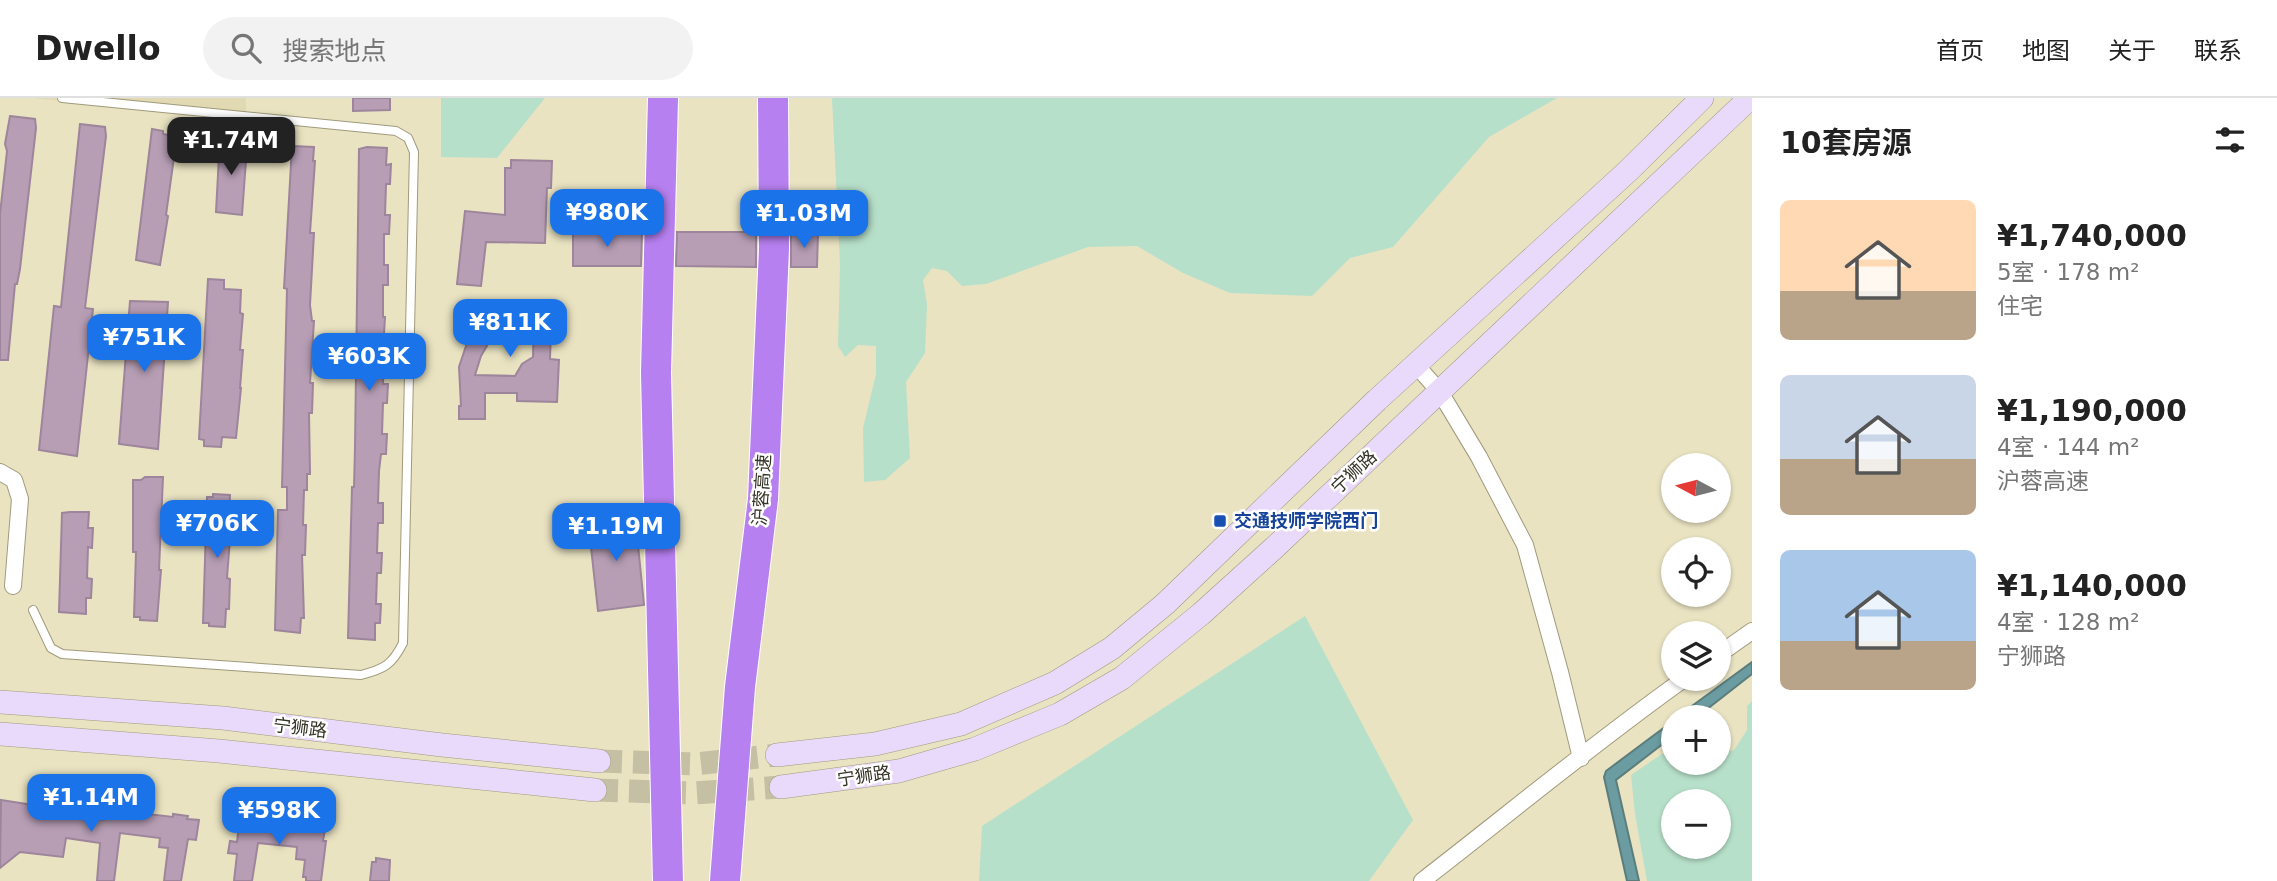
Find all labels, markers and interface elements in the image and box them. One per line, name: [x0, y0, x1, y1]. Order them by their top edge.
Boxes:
search box: [203, 17, 693, 80]
text: Dwello: [35, 29, 161, 68]
icon: search: [227, 29, 265, 67]
text: 搜索地点: [283, 36, 387, 66]
text: 首页: [1936, 37, 1984, 65]
text: 地图: [2022, 37, 2070, 65]
text: 关于: [2108, 37, 2156, 65]
text: 联系: [2194, 37, 2242, 65]
pin: ¥1.74M: [174, 118, 288, 177]
icon: filters: [2211, 121, 2249, 159]
text: 10套房源: [1780, 125, 1912, 160]
text: ¥1.74M: [183, 127, 279, 153]
pin: ¥980K: [558, 190, 656, 249]
pin: ¥1.03M: [747, 190, 861, 250]
text: ¥980K: [566, 199, 648, 225]
text: ¥1.03M: [756, 200, 852, 226]
text: ¥1,740,000: [1997, 218, 2187, 253]
icon: home: [1836, 228, 1920, 312]
text: 5室 · 178 m²: [1997, 259, 2139, 285]
text: 住宅: [1997, 293, 2043, 319]
pin: ¥811K: [461, 300, 559, 359]
text: ¥811K: [469, 309, 551, 335]
pin: ¥751K: [95, 314, 193, 374]
text: ¥751K: [103, 324, 185, 350]
pin: ¥603K: [320, 334, 418, 393]
text: ¥603K: [328, 343, 410, 369]
text: ¥1,190,000: [1997, 393, 2187, 428]
icon: home: [1836, 403, 1920, 487]
text: 4室 · 144 m²: [1997, 434, 2139, 460]
street label: 宁狮路: [1327, 446, 1381, 498]
street label: 沪蓉高速: [749, 453, 774, 527]
north arrow: [1661, 453, 1731, 523]
map controls: [1661, 453, 1731, 859]
text: 沪蓉高速: [1997, 468, 2089, 494]
pin: ¥706K: [168, 500, 266, 560]
pin: ¥1.19M: [559, 504, 673, 563]
text: ¥706K: [176, 510, 258, 536]
place label: 交通技师学院西门: [1234, 510, 1378, 531]
text: ¥1.19M: [568, 513, 664, 539]
marker: 交通技师学院西门: [1212, 513, 1228, 529]
button: locate: [1661, 537, 1731, 607]
text: ¥1,140,000: [1997, 568, 2187, 603]
icon: home: [1836, 578, 1920, 662]
text: 4室 · 128 m²: [1997, 609, 2139, 635]
button: layers: [1661, 621, 1731, 691]
text: 宁狮路: [1997, 643, 2066, 669]
button: +: [1661, 705, 1731, 775]
street label: 宁狮路: [272, 714, 328, 741]
street label: 宁狮路: [836, 761, 892, 790]
pin: ¥1.14M: [34, 774, 148, 834]
text: ¥1.14M: [43, 784, 139, 810]
pin: ¥598K: [230, 788, 328, 847]
button: −: [1661, 789, 1731, 859]
text: ¥598K: [238, 797, 320, 823]

